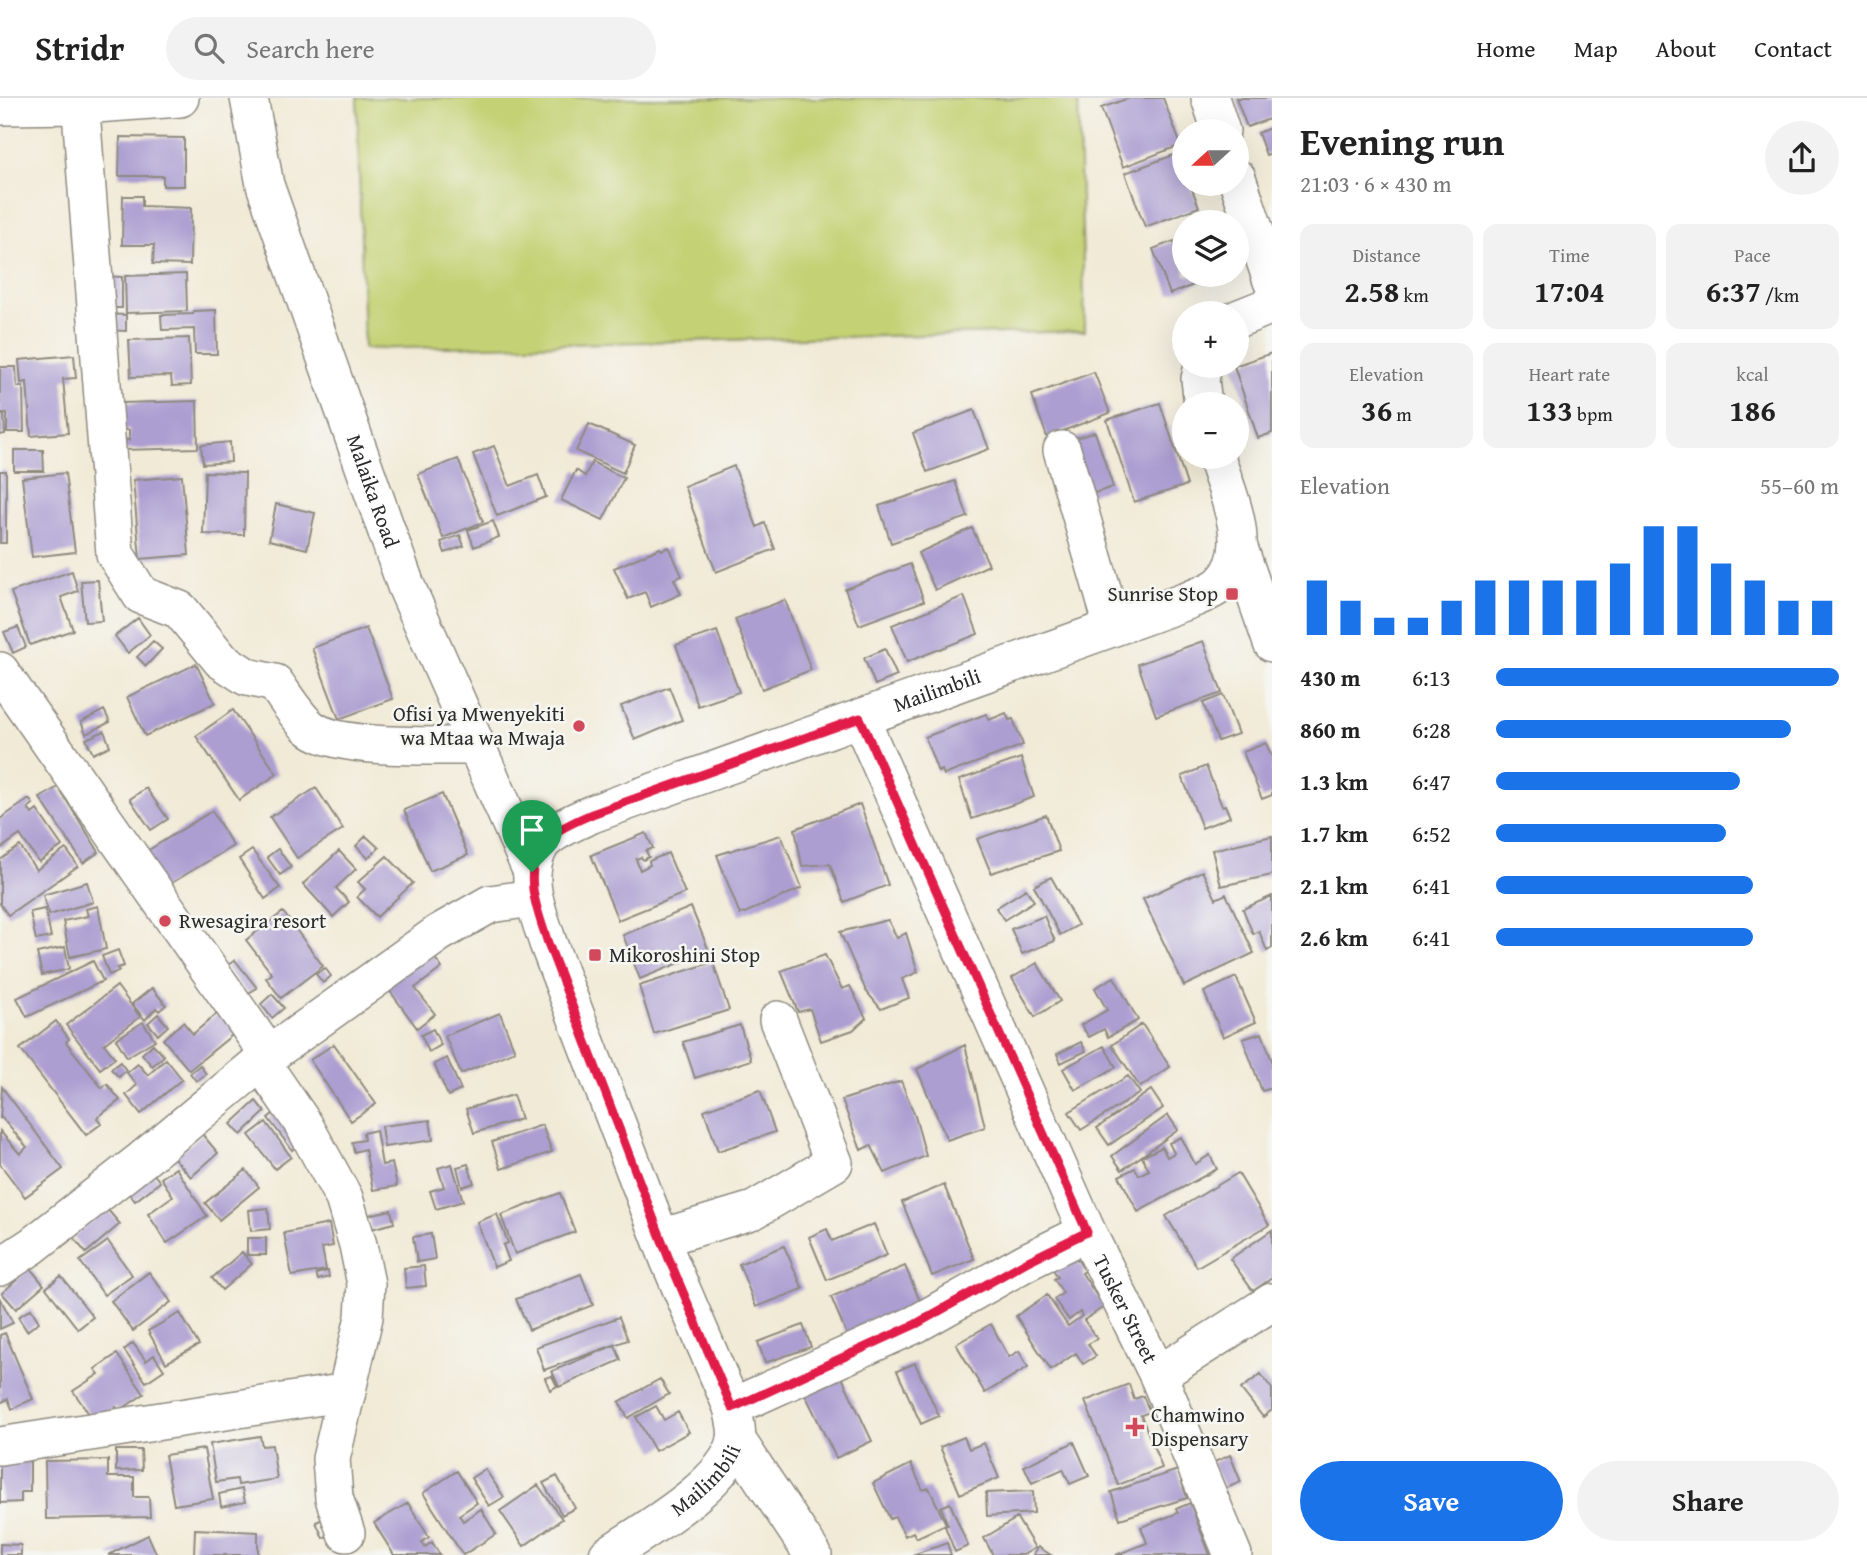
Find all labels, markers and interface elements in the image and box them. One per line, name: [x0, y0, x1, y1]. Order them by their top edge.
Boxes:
search box: [166, 17, 656, 80]
text: Stridr: [35, 24, 124, 72]
icon: search: [190, 29, 228, 67]
text: Search here: [246, 29, 375, 68]
text: Home: [1477, 31, 1536, 66]
text: Map: [1574, 31, 1618, 66]
text: About: [1656, 31, 1716, 66]
text: Contact: [1754, 31, 1832, 66]
text: Evening run: [1300, 113, 1504, 169]
north arrow: [1172, 119, 1250, 196]
map controls: [1172, 119, 1249, 469]
button: share: [1765, 121, 1839, 195]
text: 21:03 · 6 × 430 m: [1300, 167, 1452, 200]
button: layers: [1172, 210, 1249, 287]
text: Distance: [1352, 241, 1421, 269]
text: Time: [1549, 241, 1590, 269]
text: Pace: [1734, 241, 1771, 269]
text: 2.58: [1344, 269, 1399, 313]
text: 17:04: [1534, 269, 1605, 313]
text: 6:37: [1706, 269, 1761, 313]
text: km: [1399, 281, 1429, 309]
text: /km: [1761, 281, 1799, 309]
button: +: [1172, 301, 1249, 378]
text: Elevation: [1349, 360, 1424, 388]
text: Heart rate: [1529, 360, 1610, 388]
text: kcal: [1736, 360, 1769, 388]
text: 36: [1361, 388, 1392, 432]
text: 133: [1526, 388, 1573, 432]
text: 186: [1729, 388, 1776, 432]
button: −: [1172, 392, 1249, 469]
text: m: [1392, 400, 1412, 428]
text: bpm: [1573, 400, 1613, 428]
street label: Malaika Road: [339, 430, 408, 553]
text: Elevation: [1300, 469, 1390, 502]
text: 55–60 m: [1760, 469, 1839, 502]
place label: Sunrise Stop: [1108, 578, 1218, 609]
marker: Sunrise Stop: [1224, 586, 1240, 602]
street label: Mailimbili: [889, 660, 985, 720]
text: 430 m: [1300, 661, 1361, 694]
text: 6:13: [1412, 661, 1451, 694]
place label: Ofisi ya Mwenyekiti wa Mtaa wa Mwaja: [393, 698, 565, 753]
text: 860 m: [1300, 713, 1361, 746]
text: 6:28: [1412, 713, 1451, 746]
marker: Ofisi ya Mwenyekiti wa Mtaa wa Mwaja: [571, 718, 587, 734]
text: 1.3 km: [1300, 765, 1368, 798]
text: 6:47: [1412, 765, 1451, 798]
pin: [502, 800, 562, 872]
icon: arrive: [513, 811, 551, 849]
text: 1.7 km: [1300, 817, 1368, 850]
text: 6:52: [1412, 817, 1451, 850]
text: 2.1 km: [1300, 869, 1368, 902]
text: 6:41: [1412, 869, 1451, 902]
place label: Rwesagira resort: [179, 905, 327, 936]
marker: Rwesagira resort: [157, 913, 173, 929]
text: 2.6 km: [1300, 921, 1368, 954]
text: 6:41: [1412, 921, 1451, 954]
place label: Mikoroshini Stop: [609, 939, 760, 970]
marker: Mikoroshini Stop: [587, 947, 603, 963]
street label: Tusker Street: [1086, 1249, 1166, 1369]
place label: Chamwino Dispensary: [1151, 1399, 1249, 1454]
marker: Chamwino Dispensary: [1125, 1417, 1145, 1437]
street label: Mailimbili: [664, 1440, 748, 1523]
button: Save: [1300, 1461, 1563, 1541]
button: Share: [1577, 1461, 1839, 1541]

